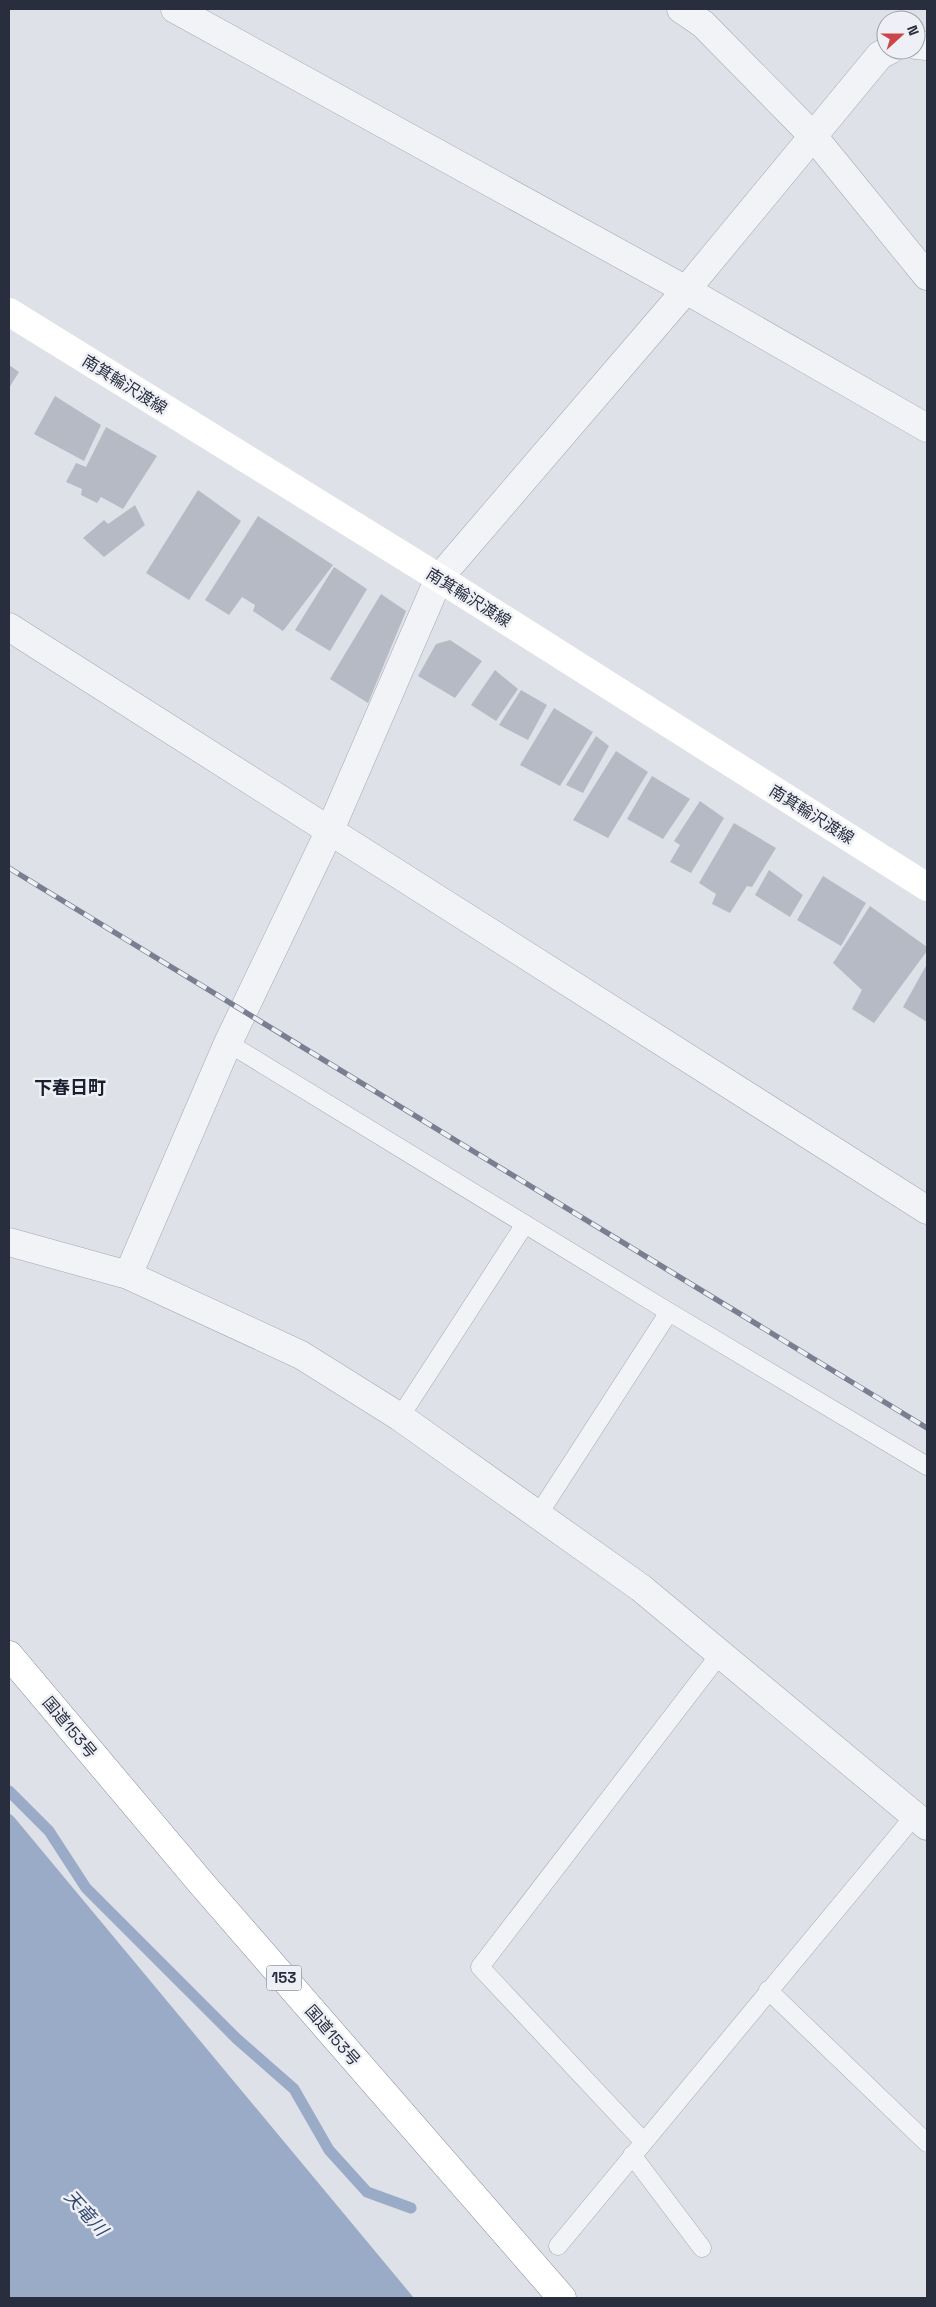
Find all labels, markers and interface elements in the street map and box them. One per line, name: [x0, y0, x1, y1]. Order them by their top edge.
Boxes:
north arrow: [876, 10, 926, 60]
text: N: [903, 23, 923, 38]
street label: 南箕輪沢渡線: [78, 350, 171, 419]
street label: 南箕輪沢渡線: [422, 563, 515, 632]
street label: 南箕輪沢渡線: [765, 780, 858, 849]
district label: 下春日町: [34, 1076, 106, 1099]
street label: 国道153号: [38, 1692, 101, 1762]
road number: 153: [266, 1966, 302, 1990]
street label: 国道153号: [300, 2001, 365, 2070]
water label: 天竜川: [60, 2185, 114, 2242]

